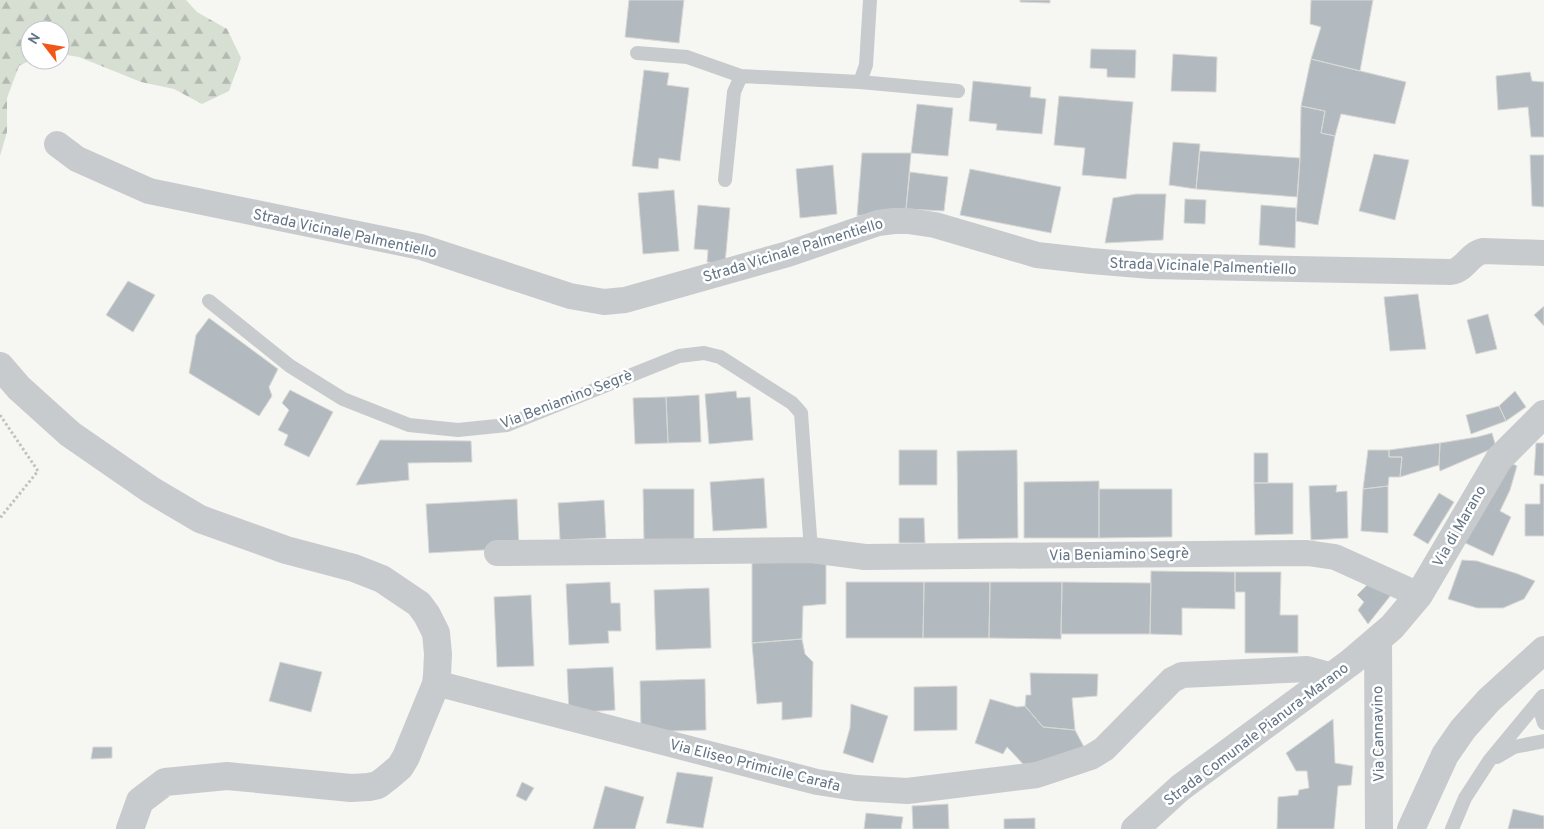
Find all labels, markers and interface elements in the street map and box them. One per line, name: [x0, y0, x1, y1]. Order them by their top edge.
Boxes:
north arrow: [20, 20, 70, 70]
text: N: [25, 30, 45, 48]
street label: Strada Vicinale Palmentiello: [251, 206, 438, 263]
street label: Strada Vicinale Palmentiello: [701, 215, 886, 288]
street label: Strada Vicinale Palmentiello: [1109, 255, 1297, 280]
street label: Via Beniamino Segrè: [498, 366, 635, 434]
street label: Via di Marano: [1429, 483, 1491, 571]
street label: Via Beniamino Segrè: [1049, 545, 1189, 566]
street label: Strada Comunale Pianura-Marano: [1161, 659, 1353, 811]
street label: Via Cannavino: [1369, 686, 1390, 782]
street label: Via Eliseo Primicile Carafa: [667, 736, 842, 797]

